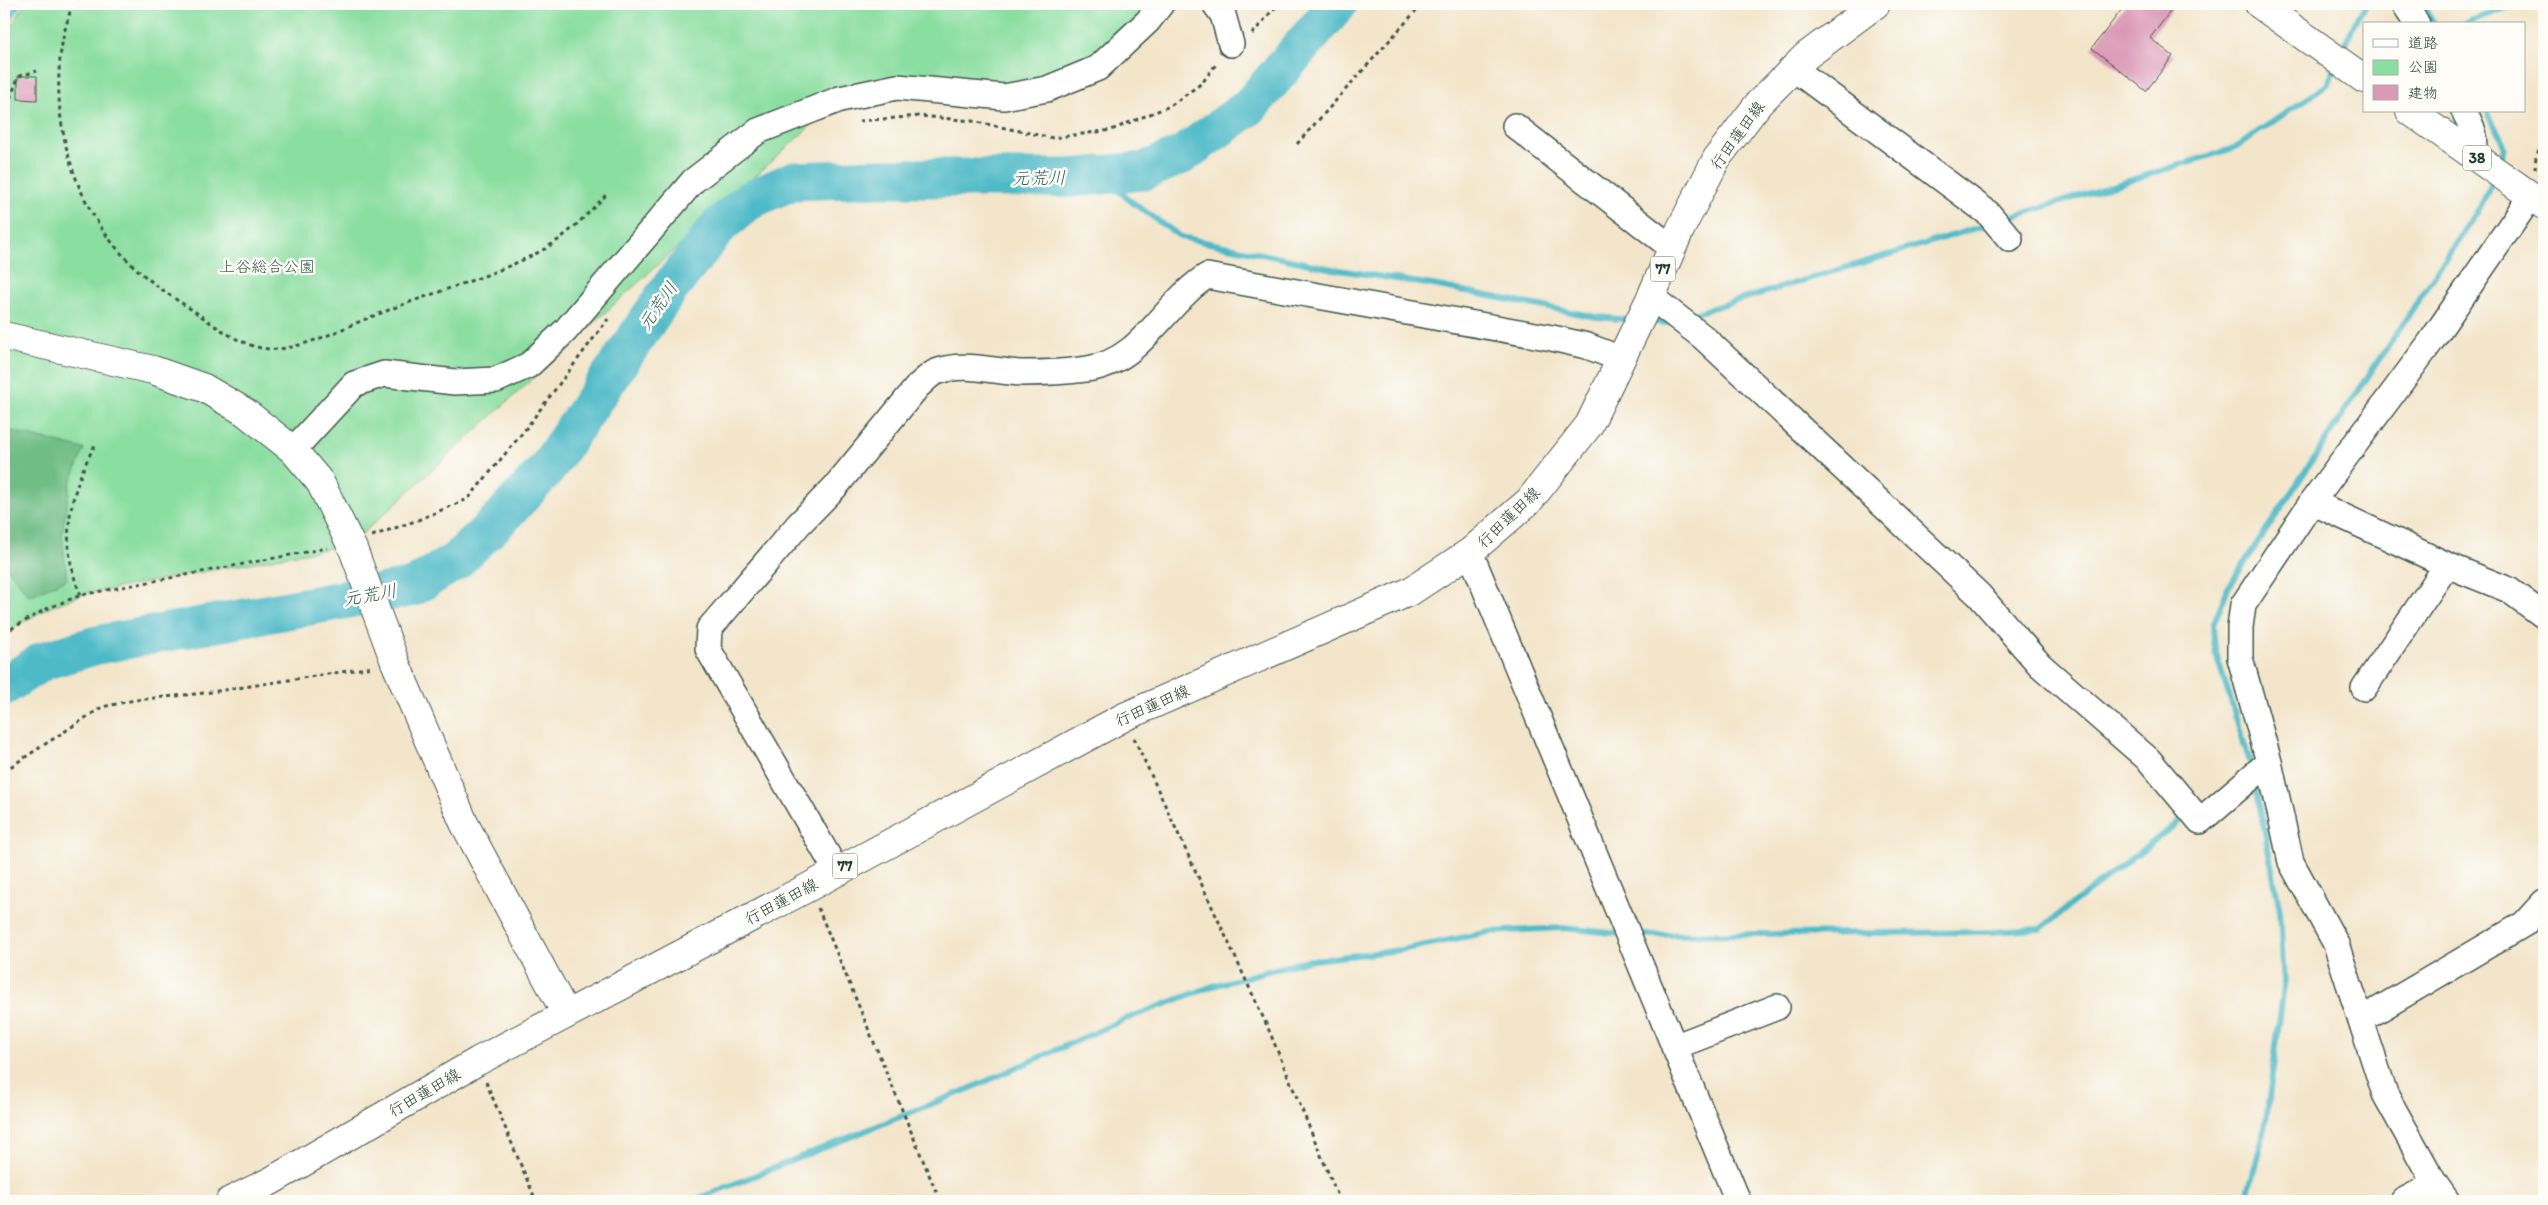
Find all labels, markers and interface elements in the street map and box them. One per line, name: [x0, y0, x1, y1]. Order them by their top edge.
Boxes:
legend: [2363, 22, 2526, 112]
text: 道路: [2408, 34, 2438, 52]
text: 公園: [2408, 58, 2438, 76]
text: 建物: [2408, 84, 2438, 102]
street label: 行田蓮田線: [1706, 97, 1769, 173]
road number: 38: [2463, 146, 2491, 170]
water label: 元荒川: [1012, 167, 1066, 189]
road number: 77: [1650, 256, 1676, 282]
park label: 上谷総合公園: [219, 257, 315, 276]
water label: 元荒川: [634, 278, 682, 334]
street label: 行田蓮田線: [1473, 483, 1544, 552]
water label: 元荒川: [342, 579, 398, 611]
street label: 行田蓮田線: [1112, 681, 1193, 730]
road number: 77: [832, 854, 858, 878]
street label: 行田蓮田線: [741, 874, 821, 929]
street label: 行田蓮田線: [385, 1064, 464, 1121]

